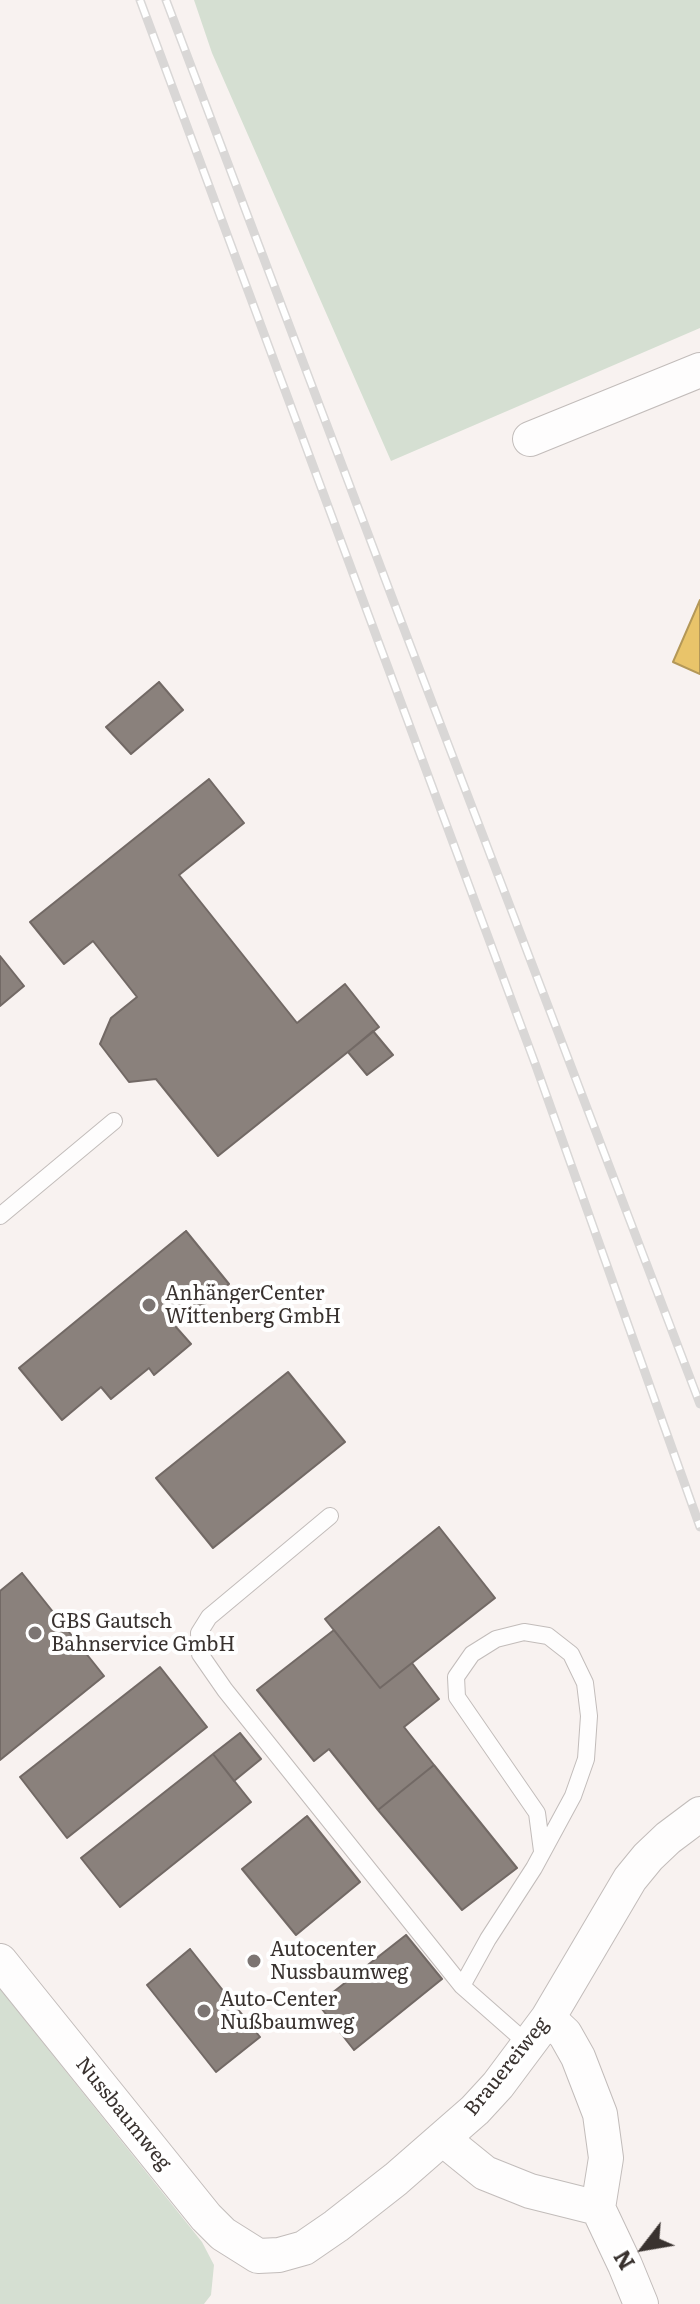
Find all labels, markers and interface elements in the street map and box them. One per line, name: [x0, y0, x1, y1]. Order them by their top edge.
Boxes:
place label: AnhängerCenter Wittenberg GmbH: [165, 1282, 341, 1329]
marker: AnhängerCenter Wittenberg GmbH: [140, 1296, 158, 1314]
place label: GBS Gautsch Bahnservice GmbH: [51, 1610, 235, 1657]
marker: GBS Gautsch Bahnservice GmbH: [26, 1624, 44, 1642]
place label: Autocenter Nussbaumweg: [270, 1938, 408, 1985]
marker: Autocenter Nussbaumweg: [245, 1952, 263, 1970]
place label: Auto-Center Nußbaumweg: [220, 1988, 354, 2035]
marker: Auto-Center Nußbaumweg: [195, 2002, 213, 2020]
street label: Brauereiweg: [460, 2013, 554, 2121]
street label: Nussbaumweg: [70, 2053, 176, 2175]
north arrow: [604, 2208, 684, 2288]
text: N: [604, 2244, 642, 2277]

